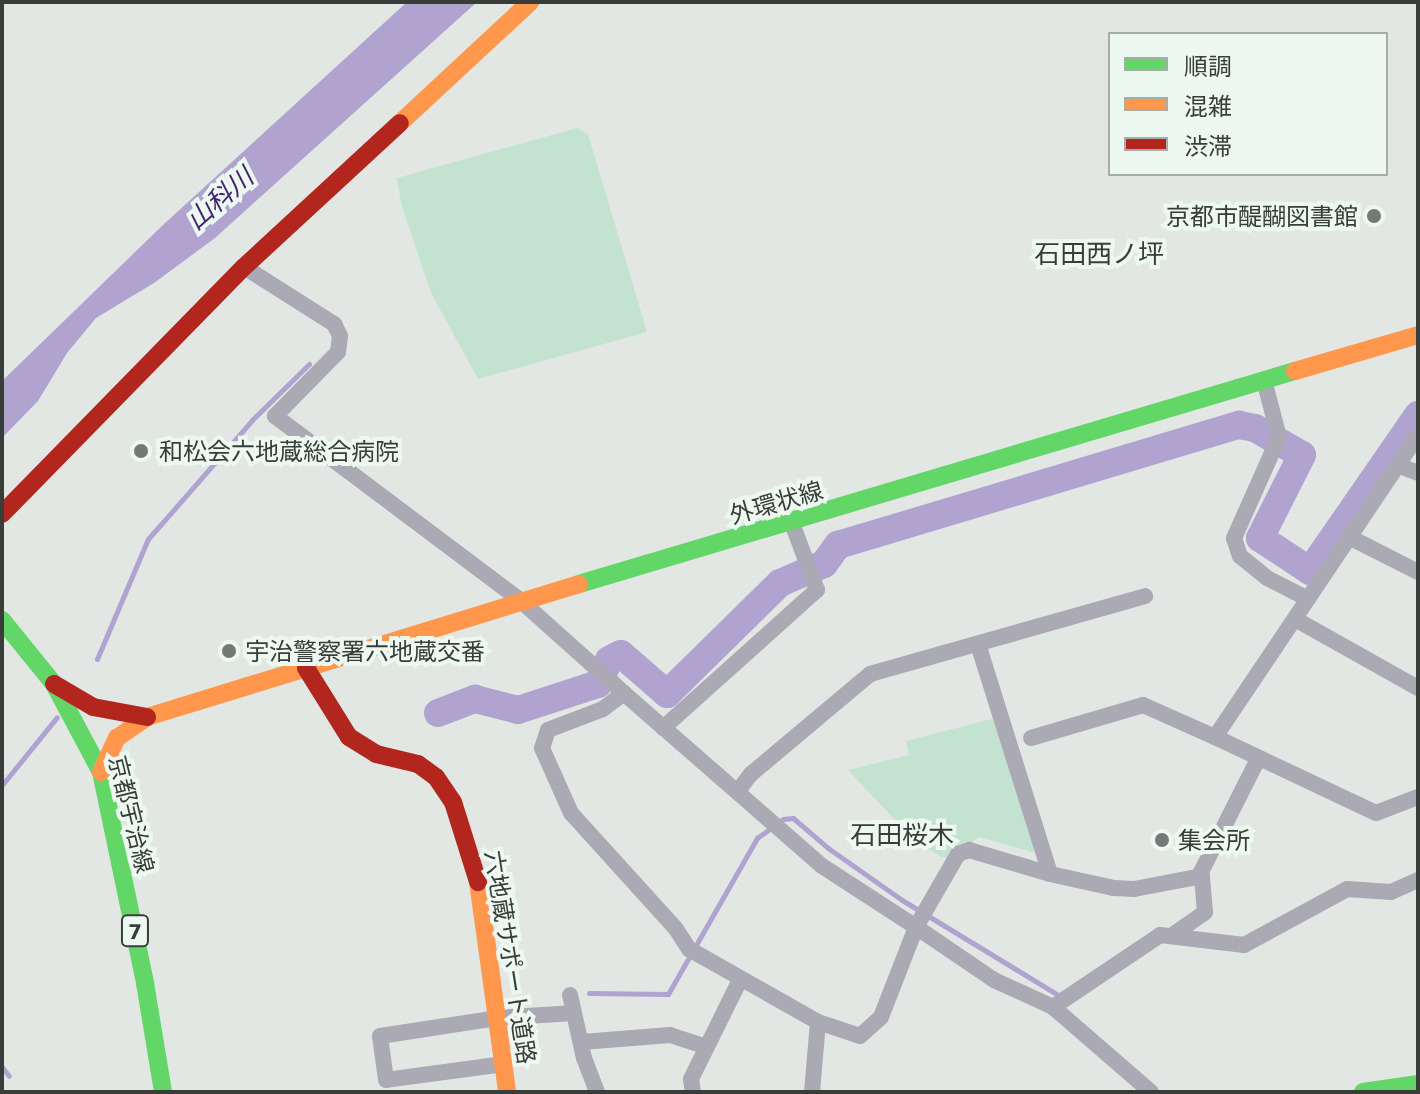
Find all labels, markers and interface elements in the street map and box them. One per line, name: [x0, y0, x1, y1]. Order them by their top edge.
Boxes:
legend: [1108, 32, 1388, 176]
text: 順調: [1184, 51, 1232, 80]
text: 混雑: [1184, 91, 1232, 120]
text: 渋滞: [1184, 131, 1232, 160]
water label: 山科川: [179, 161, 259, 235]
place label: 京都市醍醐図書館: [1166, 202, 1358, 230]
marker: 京都市醍醐図書館: [1365, 207, 1383, 225]
district label: 石田西ノ坪: [1034, 237, 1164, 269]
place label: 和松会六地蔵総合病院: [159, 437, 399, 465]
marker: 和松会六地蔵総合病院: [130, 440, 152, 462]
street label: 外環状線: [726, 475, 826, 529]
place label: 宇治警察署六地蔵交番: [245, 637, 485, 665]
marker: 宇治警察署六地蔵交番: [220, 642, 238, 660]
street label: 京都宇治線: [104, 752, 160, 876]
district label: 石田桜木: [850, 818, 954, 850]
place label: 集会所: [1178, 826, 1250, 854]
marker: 集会所: [1153, 831, 1171, 849]
street label: 六地蔵サポート道路: [480, 848, 542, 1066]
road number: 7: [119, 913, 151, 949]

